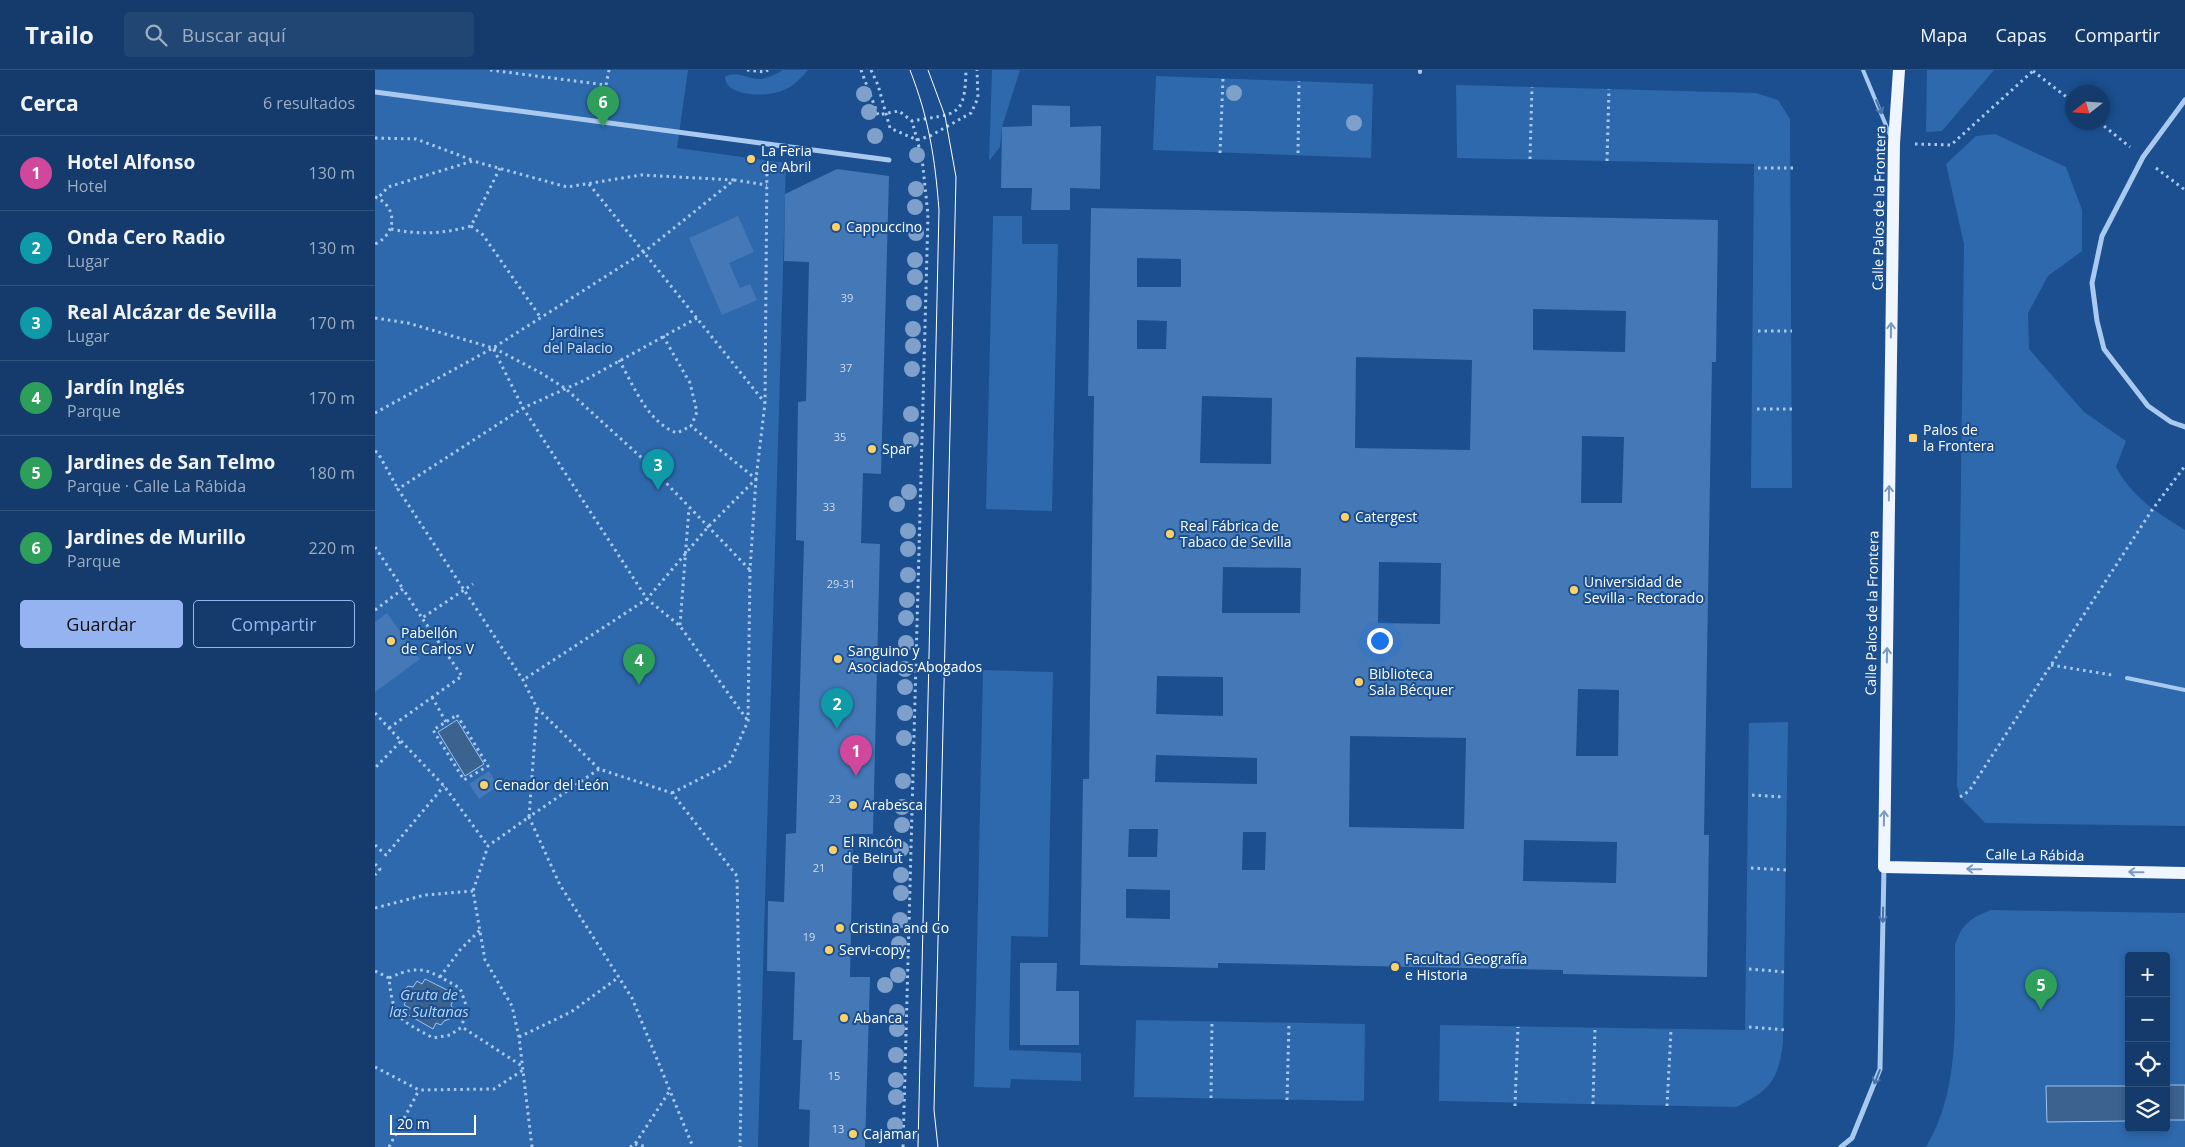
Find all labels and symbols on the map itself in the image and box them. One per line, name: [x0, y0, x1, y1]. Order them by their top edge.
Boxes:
north arrow: [2065, 85, 2110, 130]
pin: 6: [587, 86, 619, 127]
one-way arrow: [1874, 99, 1884, 114]
street label: Calle Palos de la Frontera: [1868, 125, 1889, 291]
place label: La Feria de Abril: [761, 141, 812, 176]
marker: La Feria de Abril: [745, 153, 757, 165]
place label: Cappuccino: [846, 217, 922, 236]
marker: Cappuccino: [830, 221, 842, 233]
house number: 39: [841, 290, 853, 305]
park label: Jardines del Palacio: [543, 322, 613, 357]
one-way arrow: [1886, 323, 1896, 339]
house number: 37: [840, 360, 852, 375]
place label: Palos de la Frontera: [1923, 420, 1994, 455]
house number: 35: [834, 429, 846, 444]
marker: Palos de la Frontera: [1907, 432, 1919, 444]
place label: Spar: [882, 439, 912, 458]
marker: Spar: [866, 443, 878, 455]
pin: 3: [642, 449, 674, 490]
one-way arrow: [1884, 485, 1894, 502]
house number: 33: [823, 499, 835, 514]
place label: Catergest: [1355, 507, 1417, 526]
marker: Catergest: [1339, 511, 1351, 523]
place label: Real Fábrica de Tabaco de Sevilla: [1180, 516, 1292, 551]
marker: Real Fábrica de Tabaco de Sevilla: [1164, 528, 1176, 540]
street label: Calle Palos de la Frontera: [1861, 530, 1882, 696]
place label: Universidad de Sevilla - Rectorado: [1584, 572, 1704, 607]
house number: 29-31: [827, 576, 855, 591]
marker: Universidad de Sevilla - Rectorado: [1568, 584, 1580, 596]
place label: Pabellón de Carlos V: [401, 623, 475, 658]
your location: [1367, 628, 1393, 654]
marker: Pabellón de Carlos V: [385, 635, 397, 647]
place label: Sanguino y Asociados Abogados: [848, 641, 982, 676]
pin: 4: [623, 644, 655, 685]
one-way arrow: [1882, 648, 1892, 664]
marker: Sanguino y Asociados Abogados: [832, 653, 844, 665]
place label: Biblioteca Sala Bécquer: [1369, 664, 1454, 699]
marker: Biblioteca Sala Bécquer: [1353, 676, 1365, 688]
pin: 2: [821, 688, 853, 729]
pin: 1: [840, 735, 872, 776]
place label: Cenador del León: [494, 775, 609, 794]
marker: Cenador del León: [478, 779, 490, 791]
house number: 23: [829, 791, 841, 806]
place label: Arabesca: [863, 795, 923, 814]
marker: Arabesca: [847, 799, 859, 811]
one-way arrow: [1879, 810, 1889, 826]
place label: El Rincón de Beirut: [843, 832, 903, 867]
marker: El Rincón de Beirut: [827, 844, 839, 856]
street label: Calle La Rábida: [1985, 844, 2085, 865]
house number: 21: [813, 860, 825, 875]
one-way arrow: [1966, 864, 1982, 874]
one-way arrow: [2129, 867, 2145, 877]
one-way arrow: [1878, 907, 1888, 923]
place label: Cristina and Co: [850, 918, 949, 937]
marker: Cristina and Co: [834, 922, 846, 934]
house number: 19: [803, 929, 815, 944]
place label: Servi-copy: [839, 940, 907, 959]
marker: Servi-copy: [823, 944, 835, 956]
place label: Facultad Geografía e Historia: [1405, 949, 1527, 984]
marker: Facultad Geografía e Historia: [1389, 961, 1401, 973]
pin: 5: [2025, 969, 2057, 1010]
water label: Gruta de las Sultanas: [389, 984, 469, 1021]
place label: Abanca: [854, 1008, 902, 1027]
marker: Abanca: [838, 1012, 850, 1024]
house number: 15: [828, 1068, 840, 1083]
one-way arrow: [1872, 1069, 1881, 1084]
scale bar: [390, 1112, 476, 1135]
house number: 13: [832, 1121, 844, 1136]
place label: Cajamar: [863, 1124, 918, 1143]
marker: Cajamar: [847, 1128, 859, 1140]

